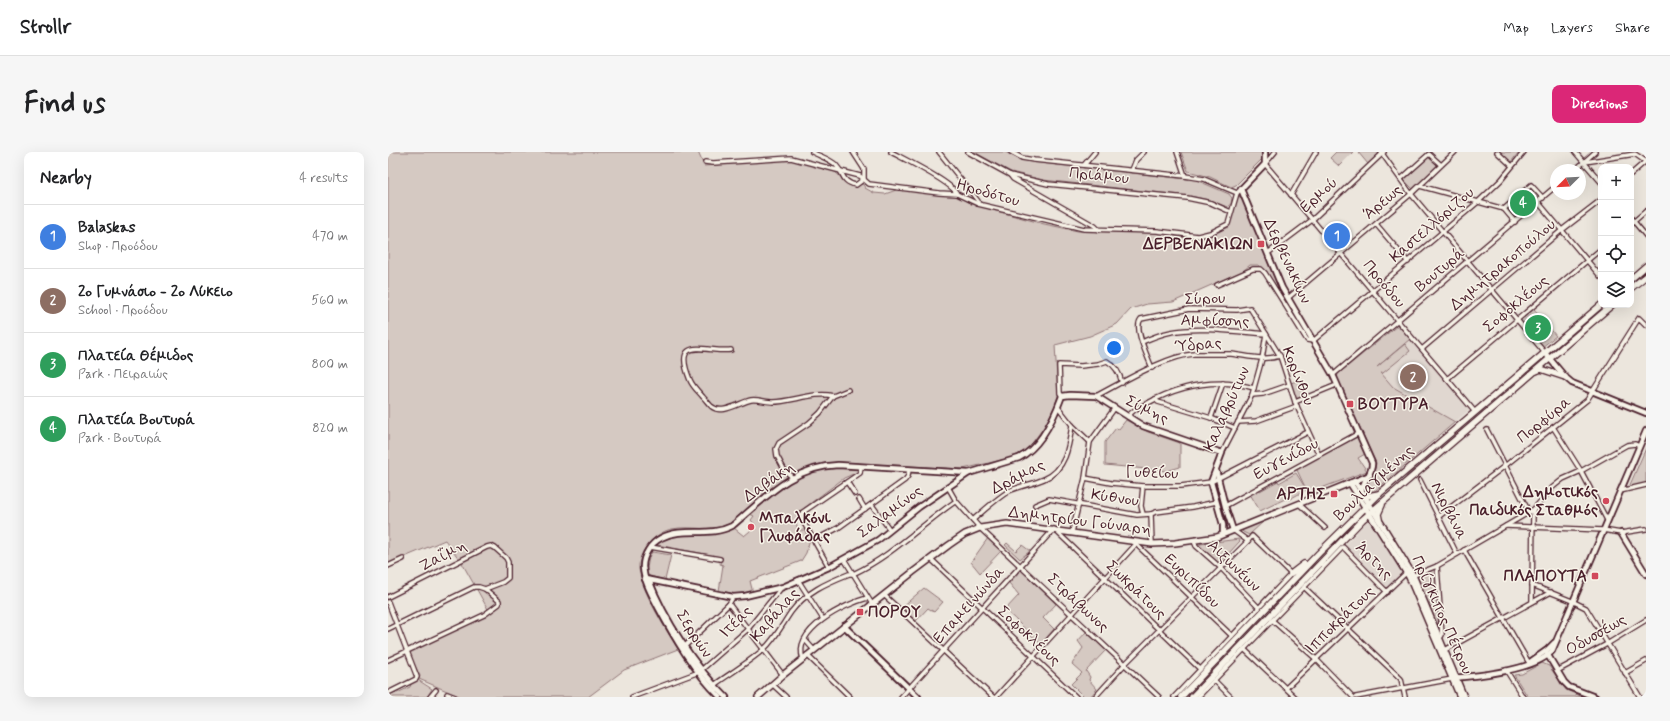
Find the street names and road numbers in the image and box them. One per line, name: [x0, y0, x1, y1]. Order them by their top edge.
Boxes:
street label: Πριάμου: [1068, 162, 1130, 190]
street label: Ερμού: [1296, 172, 1342, 218]
street label: Ηροδότου: [954, 174, 1022, 212]
street label: Άρεως: [1359, 180, 1407, 224]
street label: Καστελλόριζου: [1385, 182, 1479, 268]
street label: Δημητρακοπούλου: [1446, 214, 1560, 316]
street label: Δερβενακίων: [1258, 215, 1316, 307]
street label: Βουτυρά: [1411, 243, 1469, 297]
street label: Προόδου: [1358, 256, 1410, 312]
street label: Σοφοκλέους: [1478, 270, 1553, 338]
street label: Σύρου: [1184, 288, 1226, 310]
street label: Αμφίσσης: [1180, 310, 1250, 332]
street label: Ύδρας: [1174, 332, 1222, 358]
street label: Κορίνθου: [1277, 343, 1319, 409]
street label: Καλαβρύτων: [1199, 363, 1255, 455]
street label: Σύμης: [1122, 391, 1172, 429]
street label: Πορφύρα: [1513, 392, 1575, 448]
street label: Ευγενίδου: [1250, 433, 1322, 485]
street label: Βουλιαγμένης: [1329, 440, 1419, 526]
street label: Δράμας: [988, 455, 1048, 499]
street label: Δαβάκη: [739, 457, 799, 507]
street label: Γυθείου: [1125, 462, 1179, 484]
street label: Νιρβάνα: [1426, 479, 1472, 543]
street label: Σαλαμίνος: [853, 481, 927, 543]
street label: Κύθνου: [1090, 484, 1140, 512]
street label: Δημητρίου Γούναρη: [1007, 502, 1153, 540]
street label: Ζαΐμη: [416, 535, 470, 577]
street label: Αιξωνέων: [1203, 535, 1266, 597]
street label: Άρτης: [1351, 538, 1397, 584]
street label: Ευριπίδου: [1159, 549, 1225, 613]
street label: Πρίγκιπος Πέτρου: [1406, 552, 1479, 678]
street label: Σωκράτους: [1101, 556, 1171, 624]
street label: Επαμεινώνδα: [928, 562, 1010, 648]
street label: Στράβωνος: [1042, 569, 1114, 637]
street label: Ιπποκράτους: [1301, 581, 1379, 659]
street label: Καβάλας: [746, 584, 804, 646]
street label: Ιτέας: [714, 600, 757, 643]
street label: Σοφοκλέους: [993, 600, 1066, 671]
street label: Σερρών: [671, 606, 717, 662]
street label: Οδυσσέως: [1561, 608, 1630, 661]

